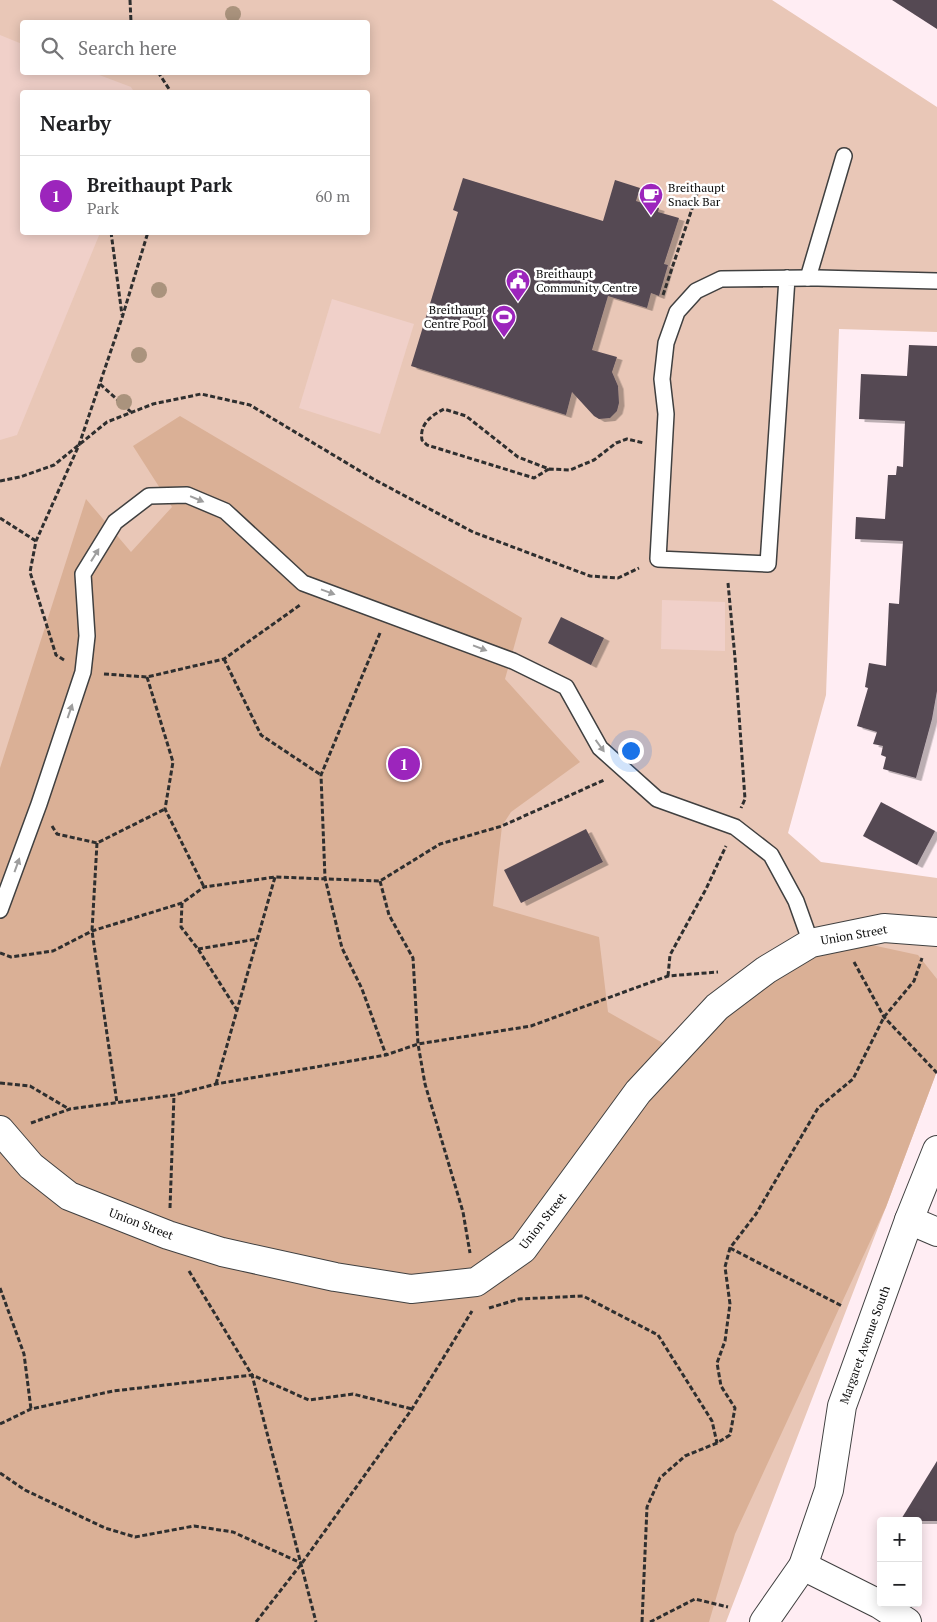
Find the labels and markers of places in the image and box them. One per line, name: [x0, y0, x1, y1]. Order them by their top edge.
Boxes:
place label: Breithaupt Snack Bar: [668, 180, 726, 209]
cafe icon: Breithaupt Snack Bar: [638, 182, 664, 216]
place label: Breithaupt Community Centre: [536, 266, 638, 295]
public building icon: Breithaupt Community Centre: [505, 268, 531, 302]
place label: Breithaupt Centre Pool: [424, 302, 487, 331]
sports icon: Breithaupt Centre Pool: [491, 304, 517, 338]
pin: 1: [388, 745, 420, 783]

